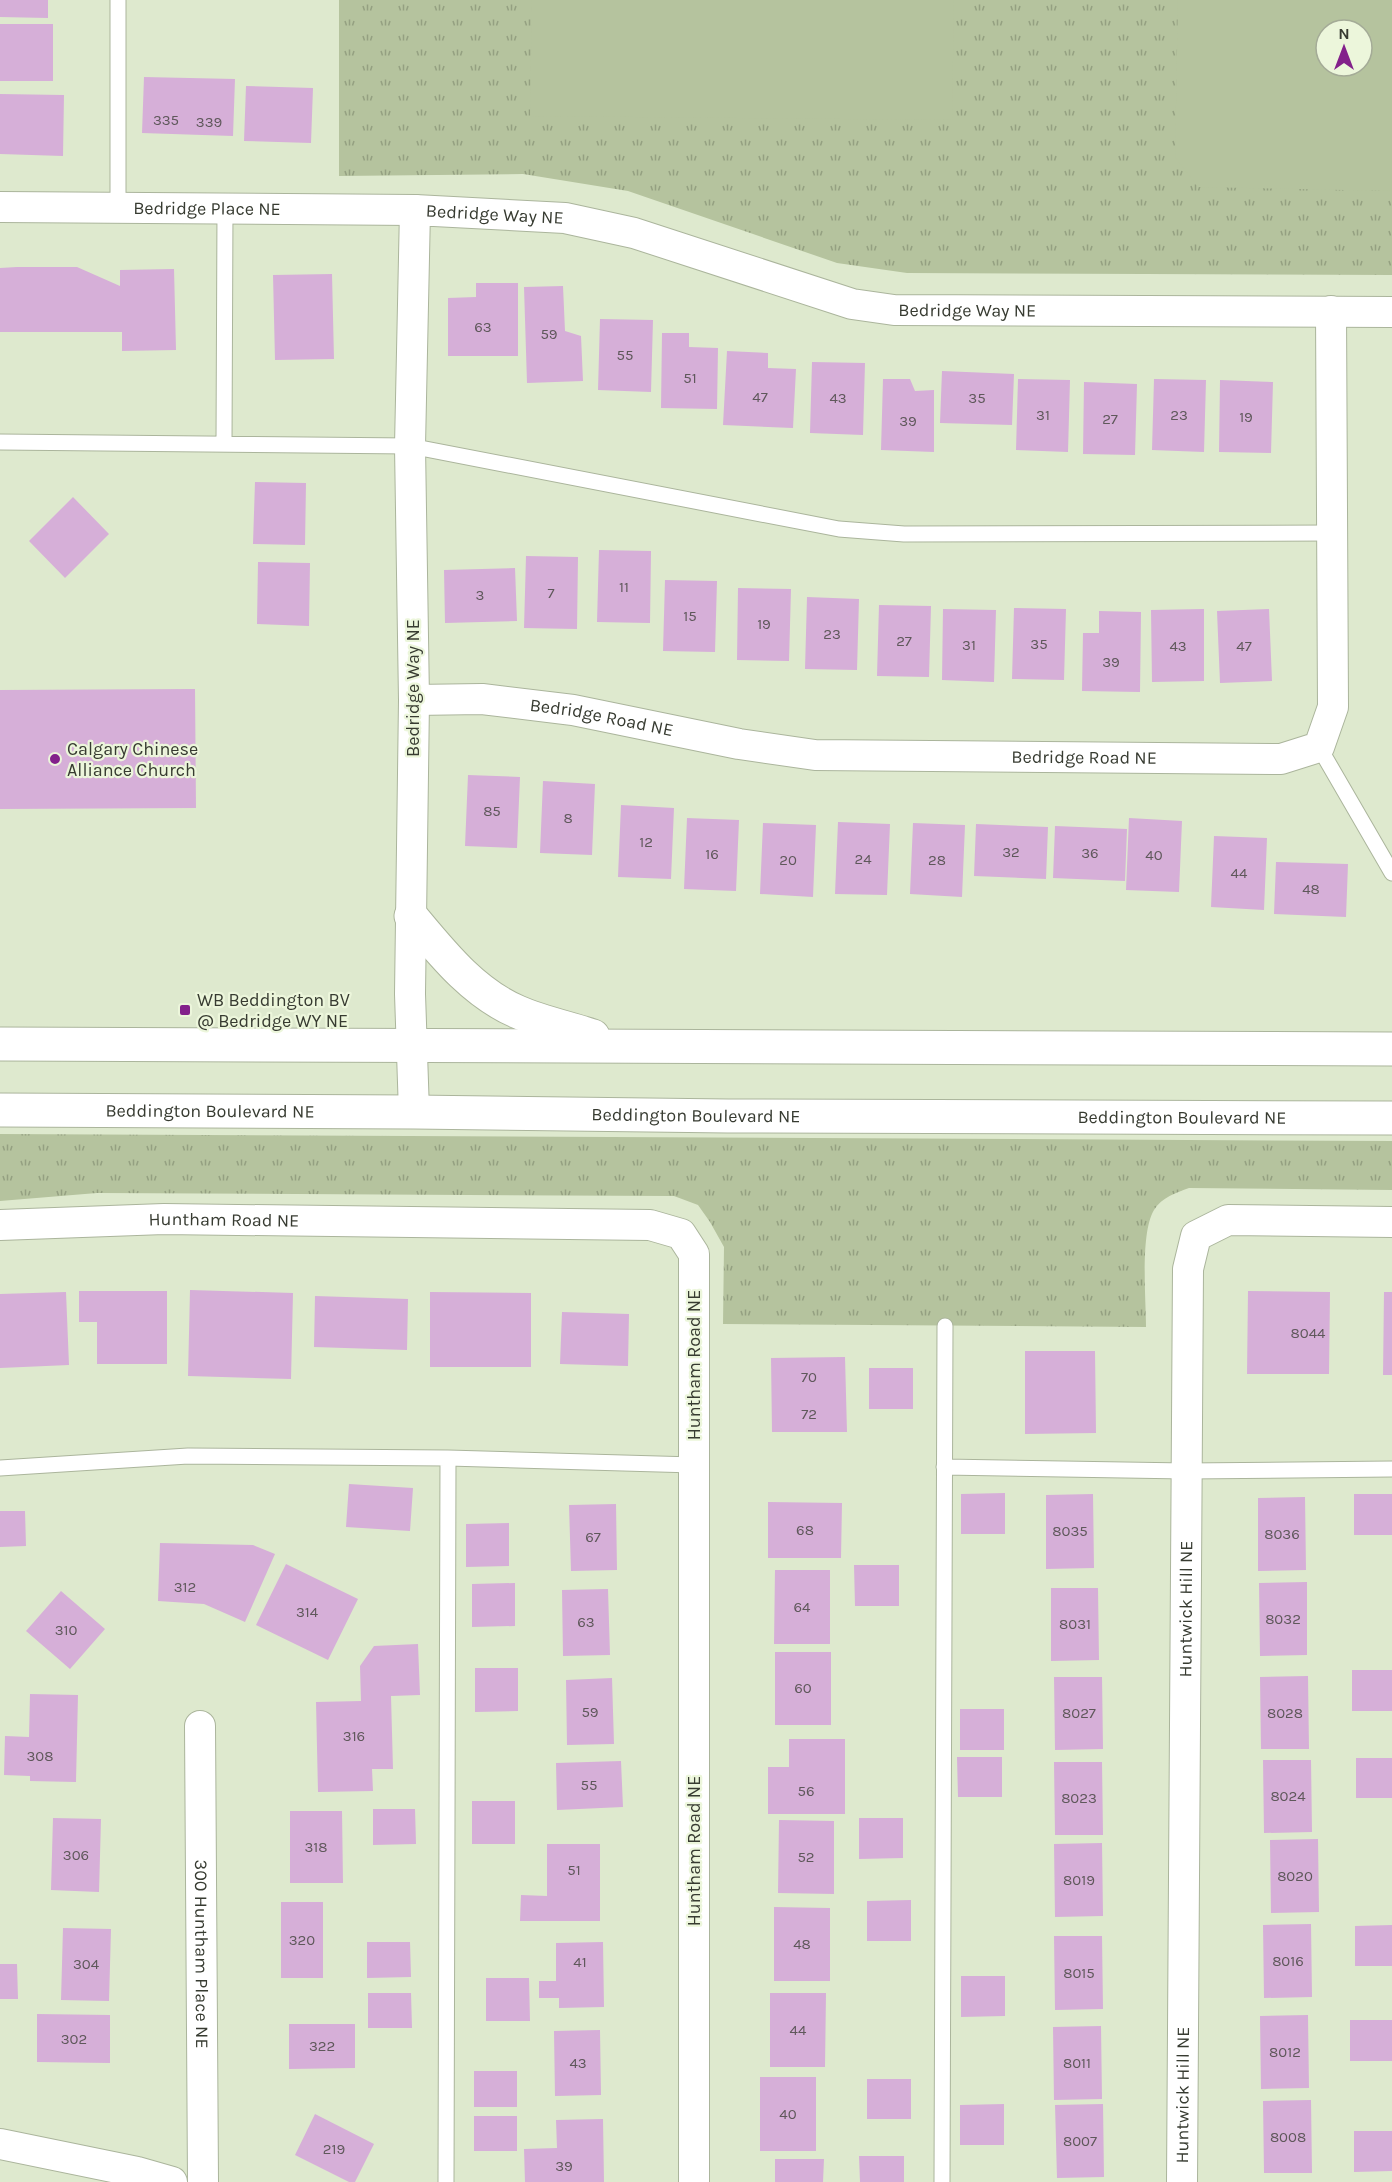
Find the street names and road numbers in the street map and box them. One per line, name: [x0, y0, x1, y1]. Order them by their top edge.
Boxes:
street label: Bedridge Place NE: [133, 197, 281, 220]
street label: Bedridge Way NE: [425, 200, 564, 229]
street label: Bedridge Way NE: [898, 299, 1036, 322]
street label: Bedridge Way NE: [402, 619, 424, 757]
street label: Bedridge Road NE: [529, 694, 675, 741]
street label: Bedridge Road NE: [1011, 746, 1157, 769]
street label: Beddington Boulevard NE: [105, 1100, 315, 1123]
street label: Beddington Boulevard NE: [591, 1103, 801, 1127]
street label: Beddington Boulevard NE: [1077, 1106, 1287, 1129]
street label: Huntham Road NE: [148, 1208, 299, 1232]
street label: Huntham Road NE: [683, 1290, 705, 1440]
street label: Huntwick Hill NE: [1174, 1540, 1197, 1678]
street label: Huntham Road NE: [683, 1776, 705, 1926]
street label: 300 Huntham Place NE: [190, 1859, 213, 2049]
street label: Huntwick Hill NE: [1171, 2026, 1194, 2164]

